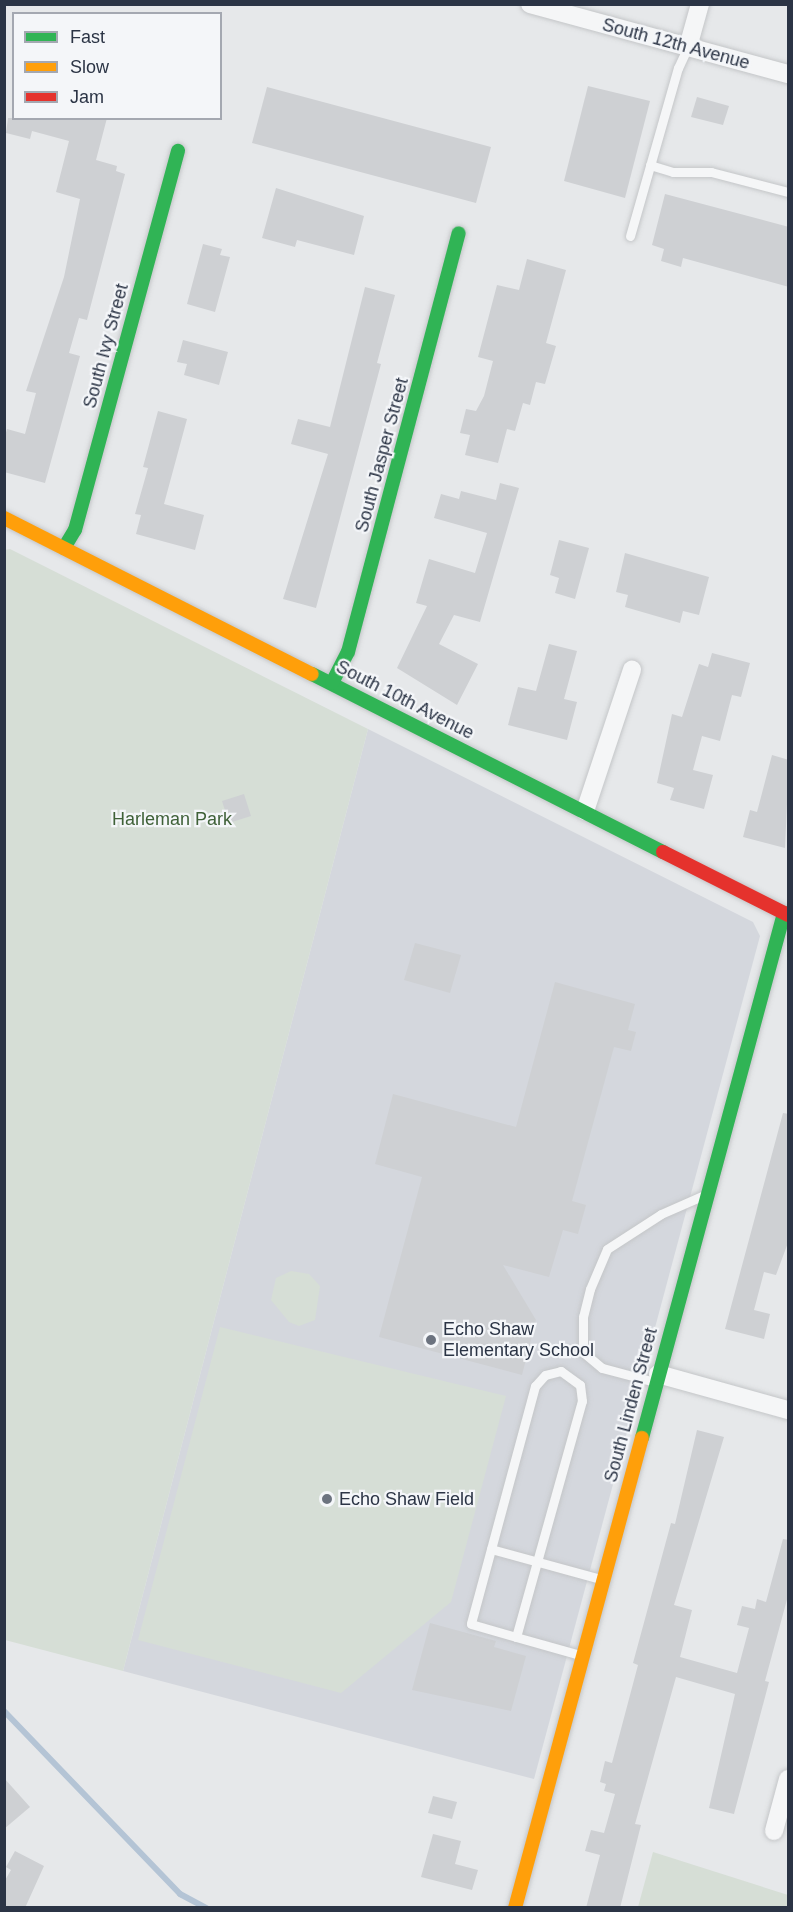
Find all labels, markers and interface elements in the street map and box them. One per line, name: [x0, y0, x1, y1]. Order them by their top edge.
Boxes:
legend: [12, 12, 222, 120]
street label: South 12th Avenue: [599, 14, 753, 74]
text: Fast: [70, 27, 105, 47]
text: Slow: [70, 57, 109, 77]
text: Jam: [70, 87, 104, 107]
street label: South Ivy Street: [79, 281, 133, 411]
street label: South Jasper Street: [351, 375, 413, 535]
street label: South 10th Avenue: [332, 656, 478, 744]
park label: Harleman Park: [112, 808, 232, 830]
place label: Echo Shaw Elementary School: [443, 1319, 594, 1362]
street label: South Linden Street: [600, 1325, 662, 1485]
marker: Echo Shaw Elementary School: [424, 1333, 438, 1347]
place label: Echo Shaw Field: [339, 1488, 474, 1510]
marker: Echo Shaw Field: [320, 1492, 334, 1506]

